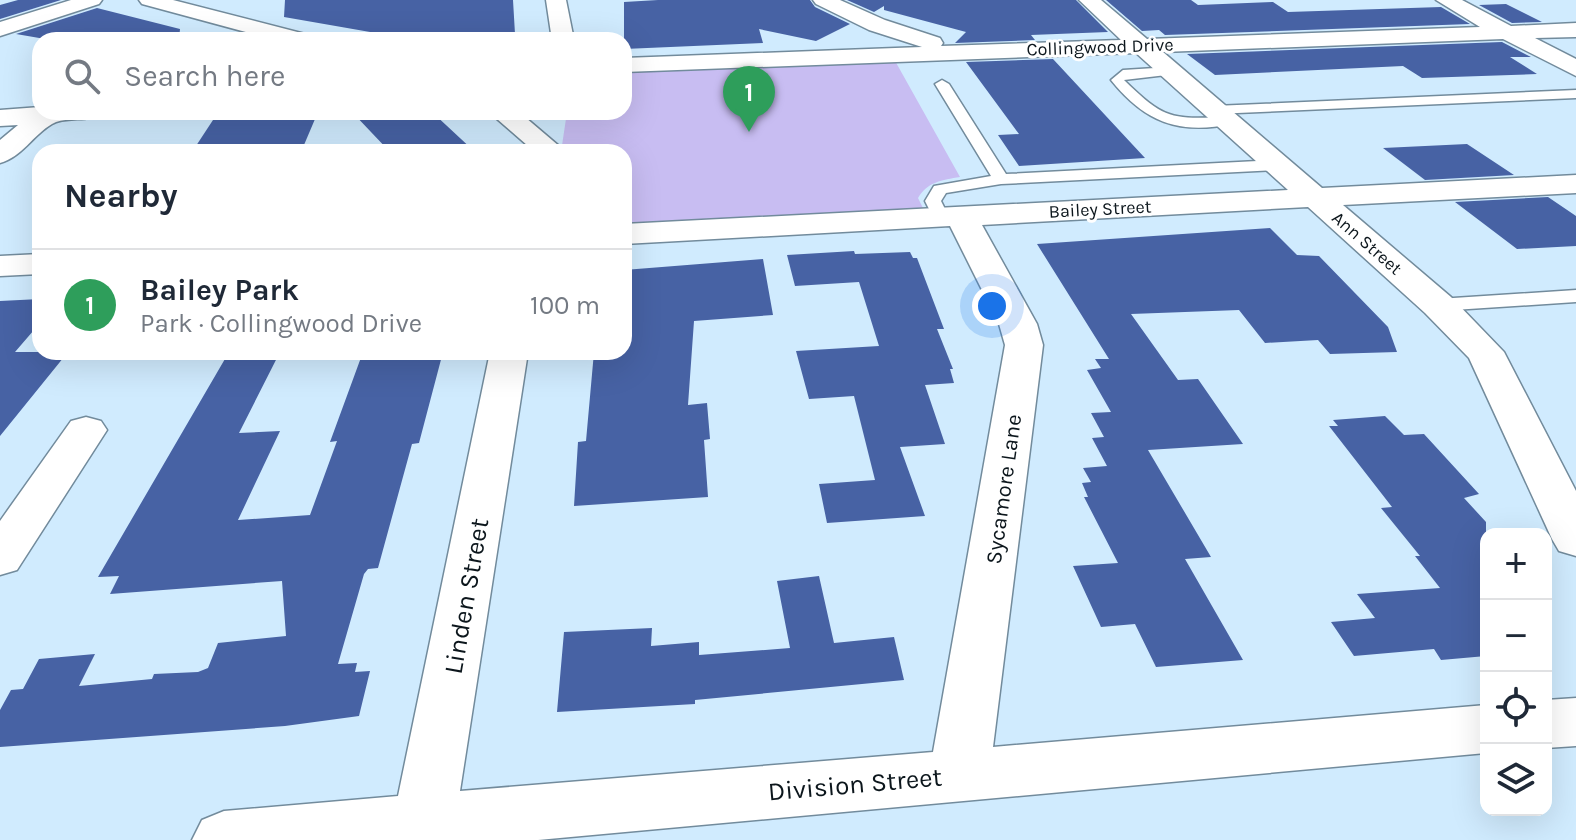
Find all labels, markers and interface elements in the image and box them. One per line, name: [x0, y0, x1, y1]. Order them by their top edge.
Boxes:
search box: [32, 32, 632, 120]
street label: Collingwood Drive: [1026, 33, 1174, 61]
icon: search: [60, 54, 104, 98]
text: Search here: [124, 58, 285, 94]
pin: 1: [723, 66, 775, 132]
text: Nearby: [64, 176, 178, 216]
street label: Bailey Street: [1048, 195, 1152, 223]
street label: Ann Street: [1327, 207, 1407, 280]
text: Bailey Park: [140, 272, 299, 308]
your location: [972, 286, 1012, 326]
text: 1: [85, 290, 95, 321]
text: 100 m: [530, 290, 600, 321]
text: Park · Collingwood Drive: [140, 308, 422, 339]
street label: Sycamore Lane: [981, 413, 1027, 566]
street label: Linden Street: [438, 516, 495, 676]
map controls: [1480, 528, 1552, 816]
button: +: [1480, 528, 1552, 600]
button: −: [1480, 600, 1552, 672]
button: locate: [1480, 672, 1552, 744]
button: layers: [1480, 744, 1552, 816]
street label: Division Street: [767, 761, 944, 808]

